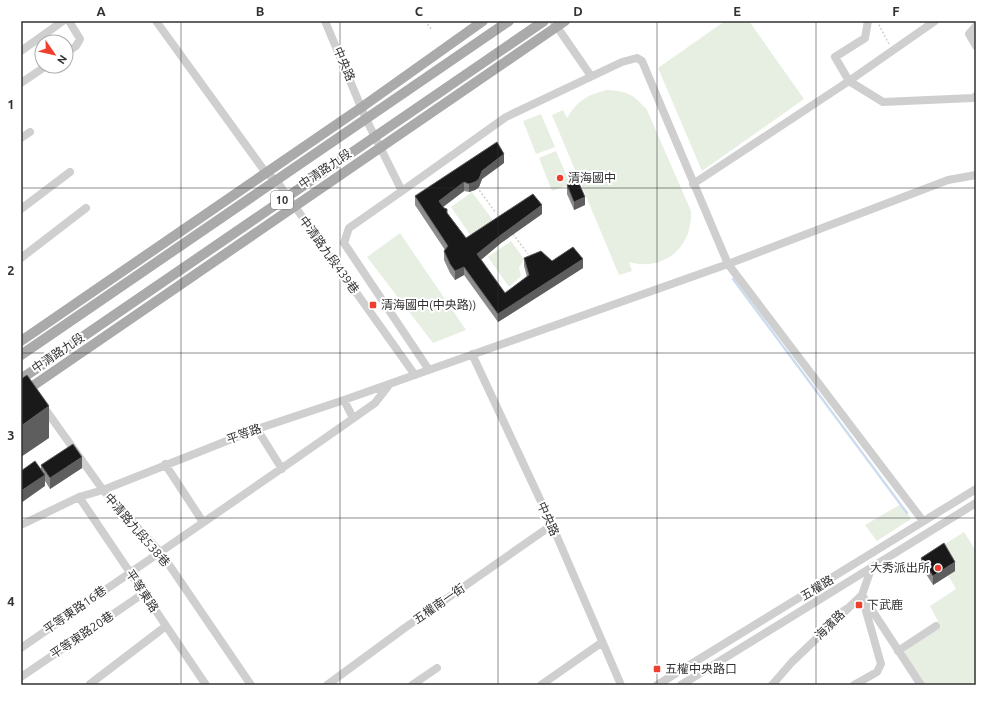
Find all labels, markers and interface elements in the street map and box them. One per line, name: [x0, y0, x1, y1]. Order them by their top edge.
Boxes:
text: A: [96, 4, 106, 18]
text: B: [256, 4, 265, 18]
text: C: [415, 4, 424, 18]
text: D: [573, 4, 583, 18]
text: E: [733, 4, 741, 18]
text: F: [892, 4, 900, 18]
north arrow: [34, 34, 74, 74]
street label: 中央路: [331, 45, 357, 83]
text: N: [55, 53, 70, 66]
text: 1: [7, 97, 15, 111]
street label: 中清路九段: [296, 146, 353, 191]
place label: 清海國中: [568, 171, 616, 184]
marker: 清海國中: [555, 173, 565, 183]
road number: 10: [271, 191, 293, 209]
street label: 中清路九段439巷: [297, 214, 362, 296]
text: 2: [7, 263, 15, 277]
place label: 清海國中(中央路)): [381, 298, 476, 312]
marker: 清海國中(中央路)): [368, 300, 378, 310]
street label: 中清路九段: [29, 330, 86, 375]
street label: 平等路: [225, 421, 263, 446]
text: 3: [7, 428, 15, 442]
street label: 中清路九段538巷: [102, 491, 173, 569]
street label: 中央路: [535, 500, 562, 538]
place label: 大秀派出所: [870, 561, 930, 574]
marker: 大秀派出所: [933, 563, 943, 573]
street label: 平等東路: [124, 567, 161, 614]
street label: 五權路: [798, 573, 836, 602]
street label: 五權南一街: [410, 581, 467, 626]
street label: 平等東路16巷: [41, 583, 109, 636]
text: 4: [7, 594, 15, 608]
place label: 下武鹿: [867, 598, 903, 611]
marker: 下武鹿: [854, 600, 864, 610]
street label: 海濱路: [812, 607, 847, 642]
street label: 平等東路20巷: [48, 609, 116, 661]
place label: 五權中央路口: [665, 662, 737, 675]
marker: 五權中央路口: [652, 664, 662, 674]

